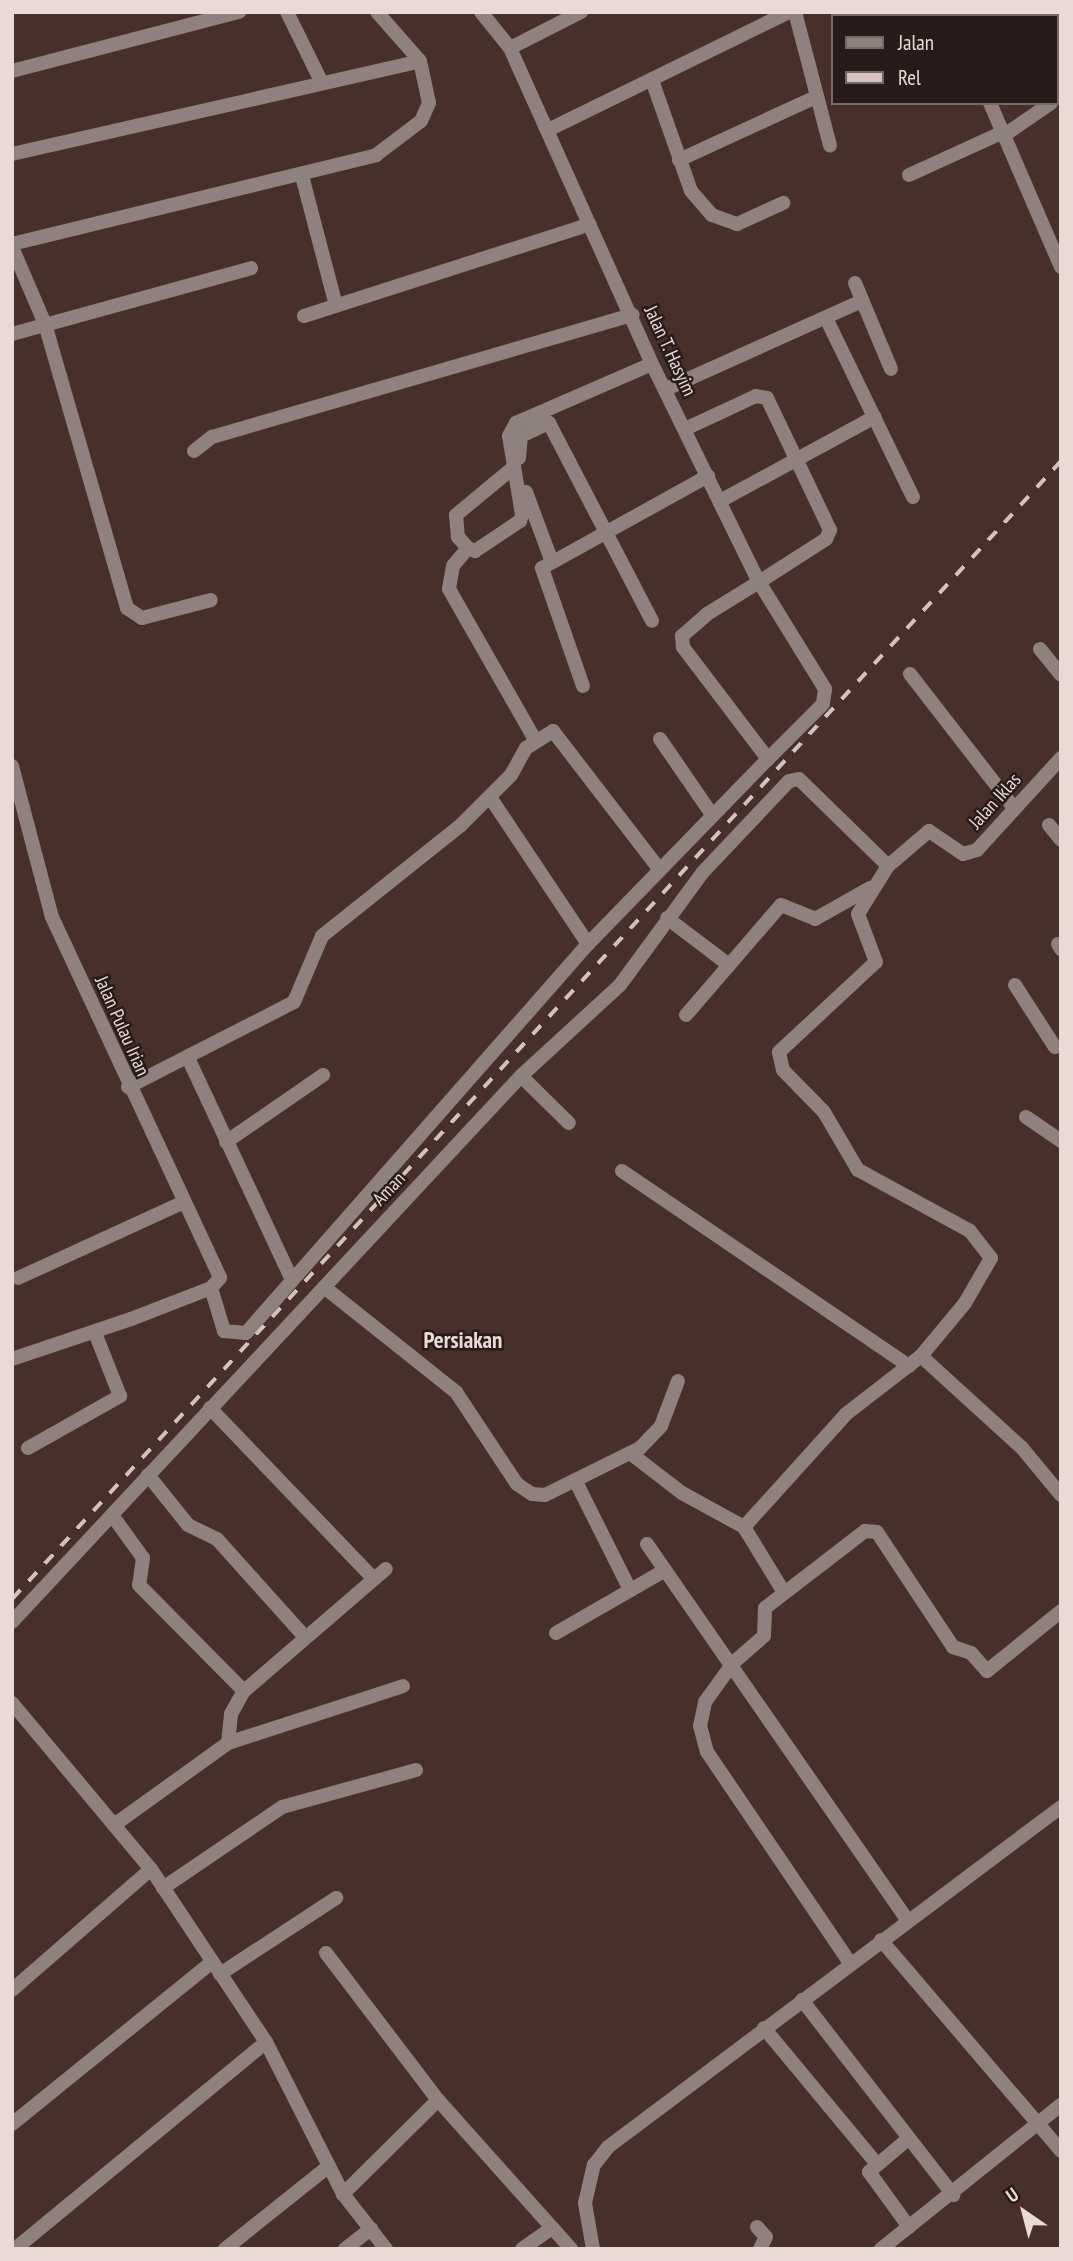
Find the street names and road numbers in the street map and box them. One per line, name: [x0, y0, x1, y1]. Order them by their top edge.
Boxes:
street label: Jalan T. Hasyim: [639, 301, 701, 401]
street label: Jalan Iklas: [964, 769, 1026, 833]
street label: Jalan Pulau Irian: [90, 973, 154, 1079]
street label: Aman: [368, 1168, 410, 1210]

